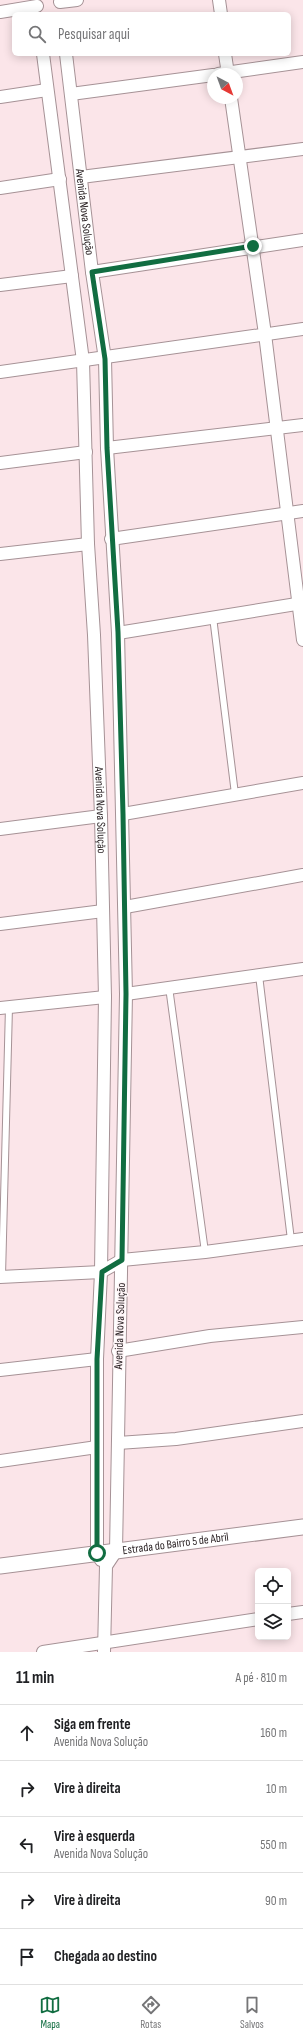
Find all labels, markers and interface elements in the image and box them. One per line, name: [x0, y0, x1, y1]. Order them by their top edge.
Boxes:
search box: [12, 12, 291, 56]
icon: search: [26, 23, 48, 45]
text: Pesquisar aqui: [58, 25, 130, 44]
north arrow: [207, 68, 243, 104]
street label: Avenida Nova Solução: [72, 167, 97, 256]
route end: [244, 237, 262, 255]
street label: Avenida Nova Solução: [92, 765, 109, 854]
street label: Avenida Nova Solução: [111, 1282, 129, 1371]
street label: Estrada do Bairro 5 de Abril: [122, 1529, 230, 1558]
route start: [88, 1544, 106, 1562]
map controls: [255, 1568, 291, 1640]
button: locate: [255, 1568, 291, 1604]
button: layers: [255, 1604, 291, 1640]
text: 11 min: [16, 1668, 54, 1688]
text: A pé · 810 m: [236, 1670, 287, 1686]
text: Siga em frente: [54, 1715, 131, 1734]
icon: ahead: [16, 1722, 38, 1744]
text: 160 m: [261, 1725, 287, 1741]
text: Avenida Nova Solução: [54, 1734, 148, 1750]
icon: right: [16, 1778, 38, 1800]
text: Vire à direita: [54, 1779, 121, 1798]
text: 10 m: [266, 1781, 287, 1797]
text: Vire à esquerda: [54, 1827, 135, 1846]
icon: left: [16, 1834, 38, 1856]
text: 550 m: [260, 1837, 287, 1853]
text: Avenida Nova Solução: [54, 1846, 148, 1862]
icon: right: [16, 1890, 38, 1912]
text: Vire à direita: [54, 1891, 121, 1910]
text: 90 m: [265, 1893, 287, 1909]
icon: arrive: [16, 1946, 38, 1968]
text: Chegada ao destino: [54, 1947, 157, 1966]
tab: Mapa: [39, 1994, 61, 2031]
tab: Rotas: [140, 1994, 162, 2031]
tab: Salvos: [240, 1994, 264, 2031]

